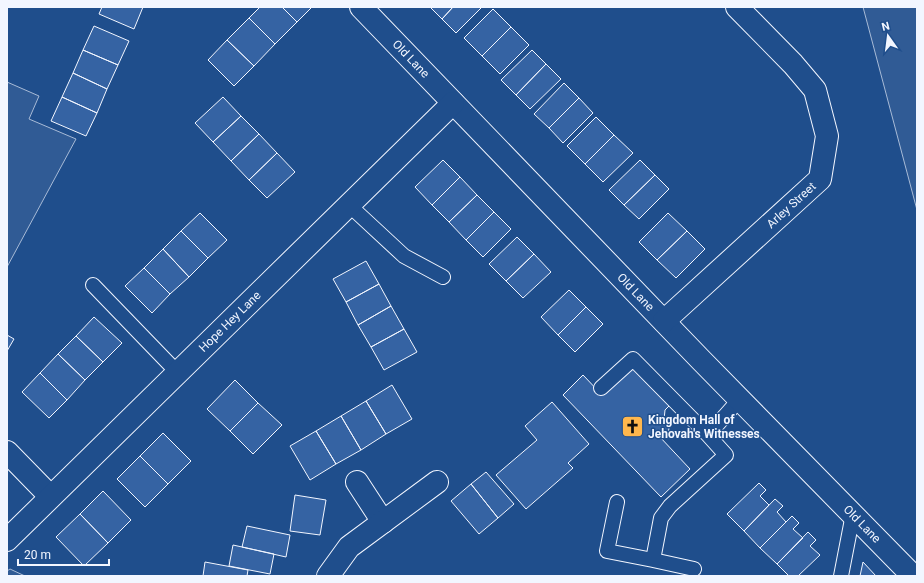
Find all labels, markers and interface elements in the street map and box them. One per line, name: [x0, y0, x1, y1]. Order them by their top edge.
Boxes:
north arrow: [868, 16, 908, 56]
text: N: [880, 19, 891, 34]
street label: Old Lane: [390, 37, 432, 81]
street label: Arley Street: [764, 179, 819, 231]
street label: Old Lane: [614, 270, 657, 314]
street label: Hope Hey Lane: [196, 288, 264, 355]
place label: Kingdom Hall of Jehovah's Witnesses: [648, 413, 760, 441]
church icon: Kingdom Hall of Jehovah's Witnesses: [619, 414, 645, 440]
street label: Old Lane: [841, 502, 883, 546]
scale bar: [18, 541, 109, 567]
text: 20 m: [24, 548, 51, 562]

